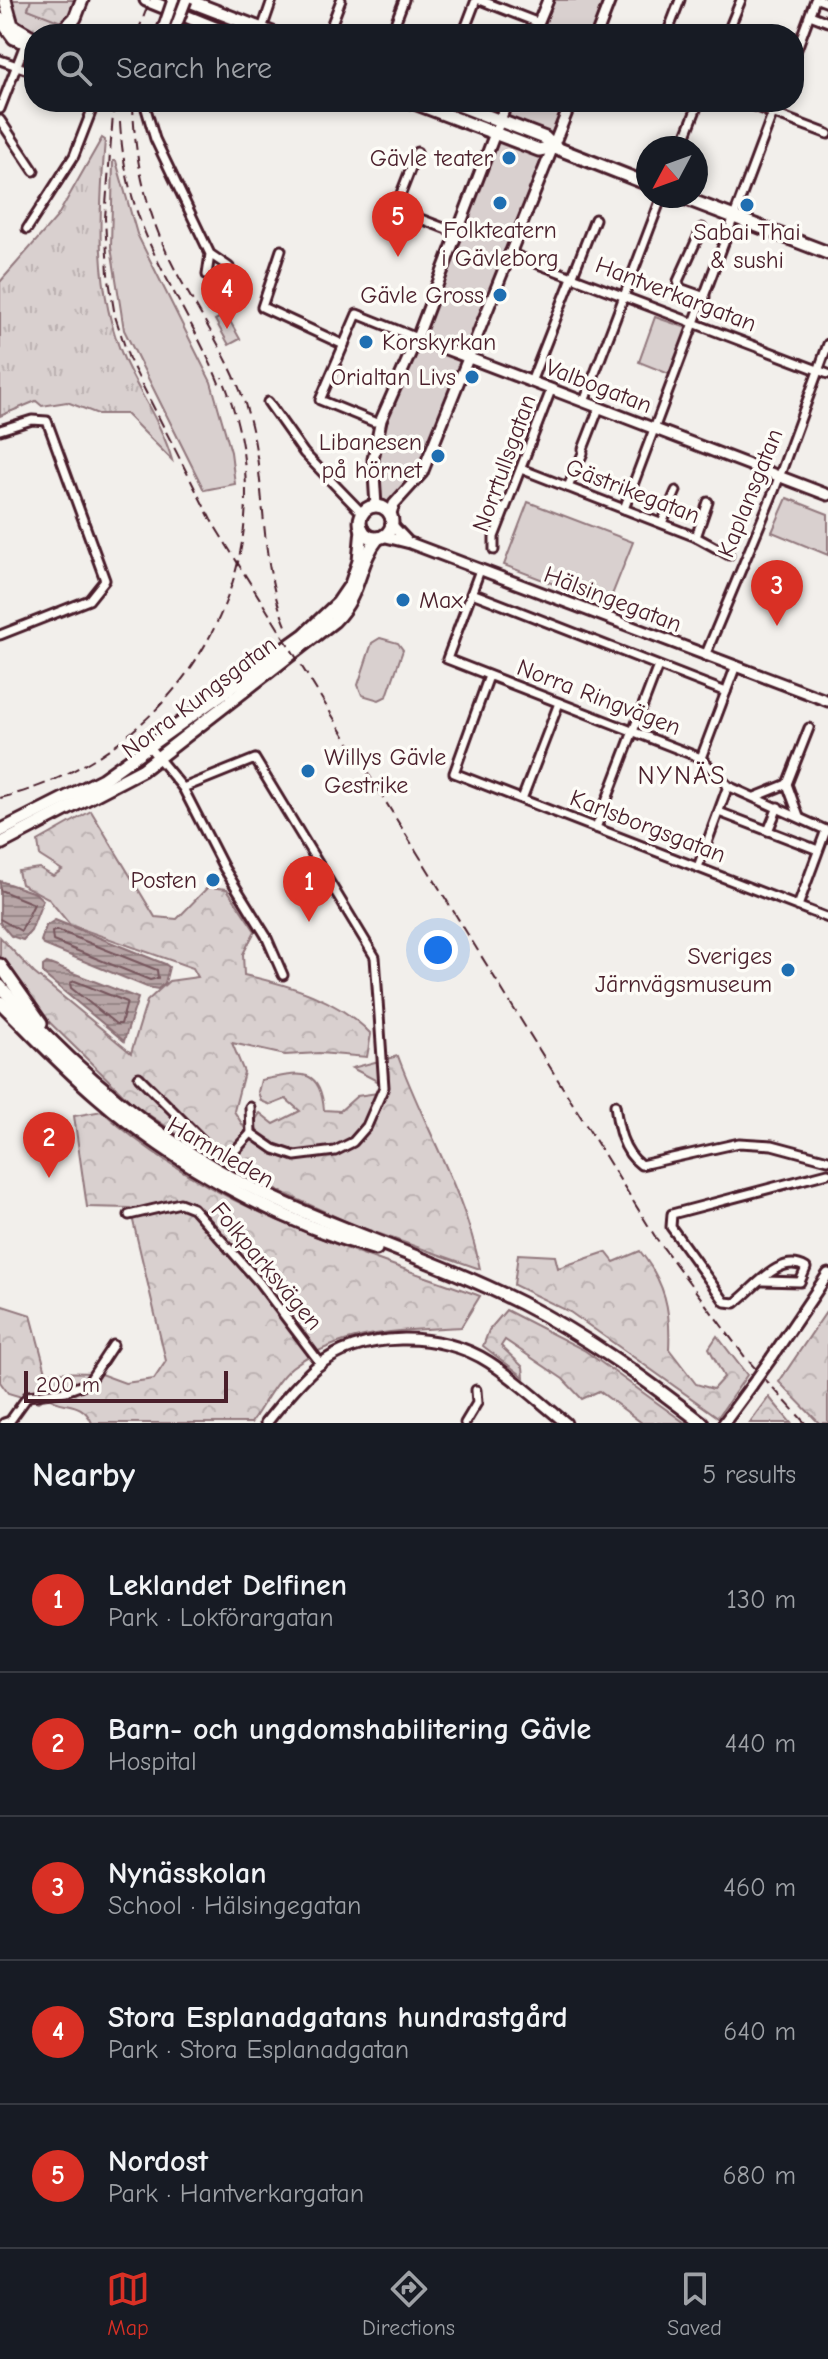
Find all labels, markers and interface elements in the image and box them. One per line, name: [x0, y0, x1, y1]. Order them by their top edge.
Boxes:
search box: [24, 24, 804, 112]
icon: search: [52, 46, 96, 90]
text: Search here: [116, 51, 272, 86]
north arrow: [636, 136, 708, 208]
place label: Gävle teater: [370, 144, 493, 172]
marker: Gävle teater: [500, 149, 518, 167]
pin: 5: [372, 191, 424, 257]
marker: Folkteatern i Gävleborg: [491, 194, 509, 212]
marker: Sabai Thai & sushi: [738, 196, 756, 214]
place label: Folkteatern i Gävleborg: [441, 216, 559, 272]
place label: Sabai Thai & sushi: [693, 218, 801, 274]
street label: Hantverkargatan: [592, 250, 760, 338]
pin: 4: [201, 263, 253, 329]
place label: Gävle Gross: [360, 281, 484, 309]
marker: Gävle Gross: [491, 286, 509, 304]
place label: Korskyrkan: [382, 328, 496, 356]
marker: Korskyrkan: [357, 333, 375, 351]
street label: Valbogatan: [542, 353, 656, 419]
place label: Orialtan Livs: [331, 363, 456, 391]
marker: Orialtan Livs: [463, 368, 481, 386]
street label: Norrtullsgatan: [466, 391, 542, 535]
street label: Kaplansgatan: [711, 425, 789, 561]
place label: Libanesen på hörnet: [319, 428, 423, 484]
marker: Libanesen på hörnet: [429, 447, 447, 465]
street label: Gästrikegatan: [562, 453, 704, 529]
street label: Hälsingegatan: [540, 560, 686, 638]
pin: 3: [751, 560, 803, 626]
place label: Max: [419, 586, 463, 614]
marker: Max: [394, 591, 412, 609]
street label: Norra Kungsgatan: [116, 630, 282, 764]
street label: Norra Ringvägen: [513, 653, 685, 741]
place label: Willys Gävle Gestrike: [324, 743, 446, 799]
district label: NYNÄS: [637, 761, 727, 791]
marker: Willys Gävle Gestrike: [299, 762, 317, 780]
street label: Karlsborgsgatan: [566, 783, 730, 869]
pin: 1: [283, 856, 335, 922]
place label: Posten: [131, 866, 197, 894]
marker: Posten: [204, 871, 222, 889]
your location: [418, 930, 458, 970]
place label: Sveriges Järnvägsmuseum: [595, 942, 772, 998]
marker: Sveriges Järnvägsmuseum: [779, 961, 797, 979]
street label: Hamnleden: [163, 1110, 279, 1194]
pin: 2: [23, 1112, 75, 1178]
street label: Folkparksvägen: [205, 1196, 329, 1336]
scale bar: [24, 1367, 228, 1403]
text: 200 m: [36, 1372, 100, 1398]
text: Nearby: [32, 1455, 135, 1495]
text: 5 results: [702, 1460, 796, 1490]
text: Leklandet Delfinen: [108, 1568, 347, 1603]
text: 1: [53, 1585, 63, 1615]
text: 130 m: [727, 1585, 796, 1615]
text: Park · Lokförargatan: [108, 1603, 334, 1633]
text: Barn- och ungdomshabilitering Gävle: [108, 1712, 591, 1747]
text: 2: [52, 1729, 64, 1759]
text: 440 m: [725, 1729, 796, 1759]
text: Hospital: [108, 1747, 197, 1777]
text: Nynässkolan: [108, 1856, 267, 1891]
text: 3: [52, 1873, 64, 1903]
text: 460 m: [723, 1873, 796, 1903]
text: School · Hälsingegatan: [108, 1891, 361, 1921]
text: Stora Esplanadgatans hundrastgård: [108, 2000, 568, 2035]
text: 4: [52, 2017, 64, 2047]
text: 640 m: [723, 2017, 796, 2047]
text: Park · Stora Esplanadgatan: [108, 2035, 409, 2065]
text: Nordost: [108, 2144, 208, 2179]
text: 5: [51, 2161, 65, 2191]
text: 680 m: [722, 2161, 796, 2191]
text: Park · Hantverkargatan: [108, 2179, 364, 2209]
tab: Map: [106, 2267, 150, 2341]
tab: Directions: [362, 2267, 455, 2341]
tab: Saved: [667, 2267, 722, 2341]

